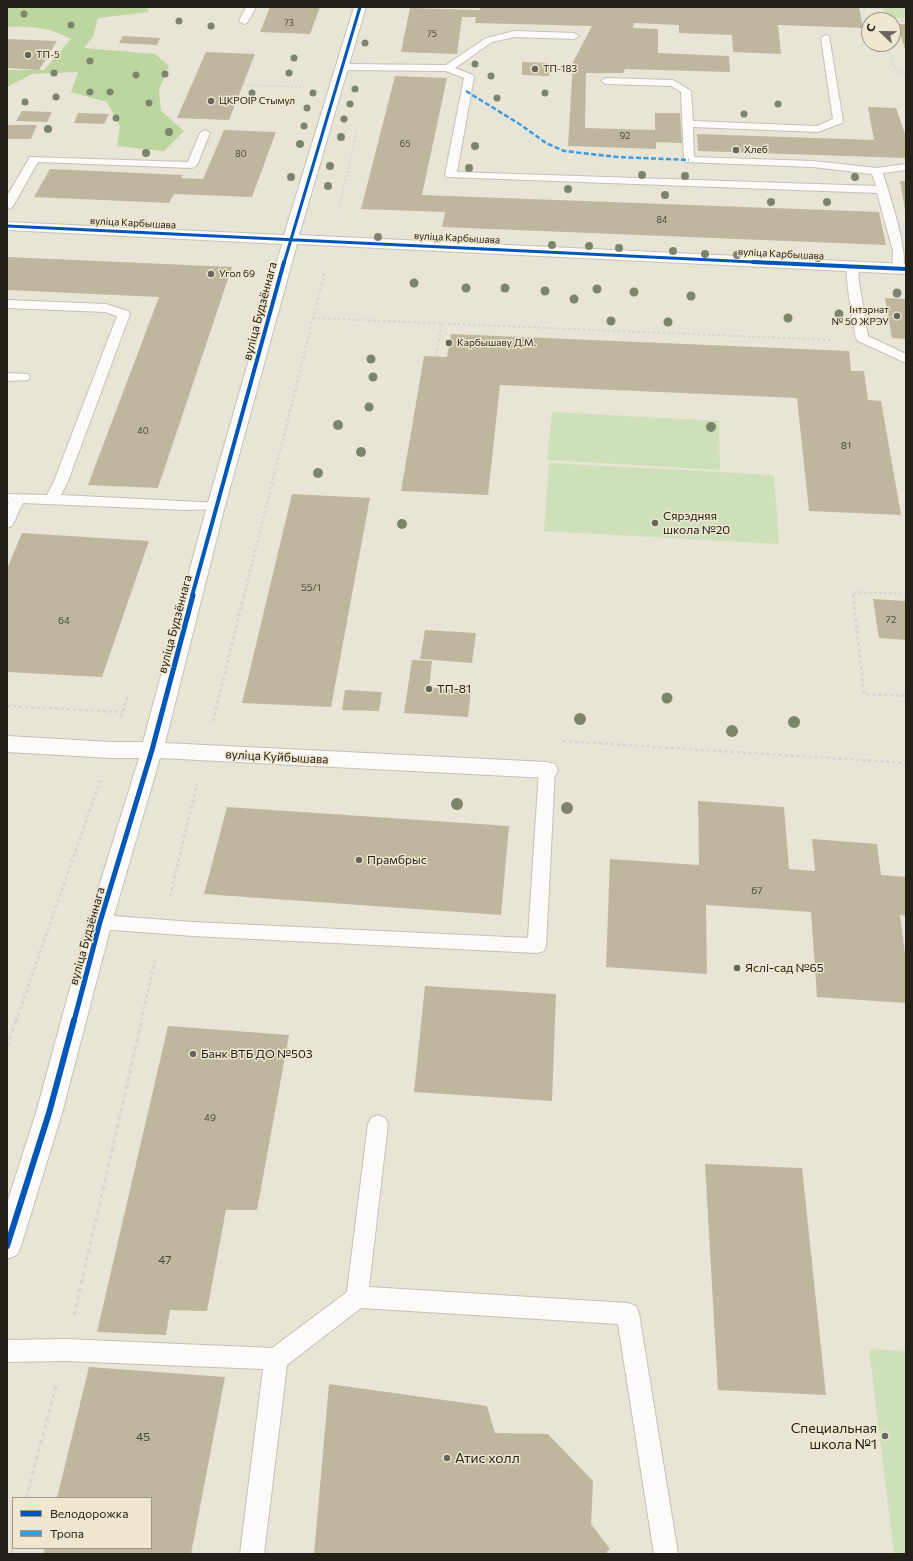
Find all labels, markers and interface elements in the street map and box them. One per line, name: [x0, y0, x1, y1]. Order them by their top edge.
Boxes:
north arrow: [861, 12, 901, 52]
house number: 73: [284, 18, 294, 28]
text: С: [863, 22, 878, 34]
house number: 75: [427, 29, 437, 39]
place label: ТП-5: [36, 49, 60, 61]
marker: ТП-5: [23, 50, 33, 60]
place label: ТП-183: [543, 63, 577, 75]
marker: ТП-183: [530, 64, 540, 74]
place label: ЦКРОІР Стымул: [219, 95, 295, 107]
marker: ЦКРОІР Стымул: [206, 96, 216, 106]
house number: 92: [620, 131, 630, 141]
house number: 65: [400, 139, 410, 149]
place label: Хлеб: [744, 144, 768, 156]
marker: Хлеб: [731, 145, 741, 155]
house number: 80: [235, 149, 247, 159]
street label: вуліца Карбышава: [90, 215, 176, 231]
house number: 84: [657, 215, 667, 225]
street label: вуліца Карбышава: [414, 230, 500, 246]
street label: вуліца Карбышава: [738, 246, 824, 262]
street label: вуліца Будзённага: [240, 260, 280, 362]
place label: Угол 69: [219, 268, 255, 280]
marker: Угол 69: [206, 269, 216, 279]
place label: Інтэрнат № 50 ЖРЭУ: [831, 304, 889, 328]
marker: Інтэрнат № 50 ЖРЭУ: [892, 311, 902, 321]
place label: Карбышаву Д.М.: [457, 337, 536, 349]
marker: Карбышаву Д.М.: [444, 338, 454, 348]
house number: 40: [137, 426, 149, 436]
house number: 81: [841, 440, 851, 452]
place label: Сярэдняя школа №20: [663, 509, 730, 537]
marker: Сярэдняя школа №20: [650, 518, 660, 528]
street label: вуліца Будзённага: [155, 573, 195, 675]
house number: 55/1: [301, 582, 321, 594]
house number: 72: [886, 614, 896, 626]
house number: 64: [58, 615, 70, 627]
place label: ТП-81: [437, 682, 471, 696]
marker: ТП-81: [424, 684, 434, 694]
street label: вуліца Куйбышава: [225, 747, 329, 767]
place label: Прамбрыс: [367, 853, 427, 867]
marker: Прамбрыс: [354, 855, 364, 865]
street label: вуліца Будзённага: [66, 885, 108, 987]
house number: 67: [751, 885, 763, 897]
place label: Яслі-сад №65: [745, 961, 824, 975]
marker: Яслі-сад №65: [732, 963, 742, 973]
place label: Банк ВТБ ДО №503: [201, 1047, 313, 1061]
marker: Банк ВТБ ДО №503: [188, 1049, 198, 1059]
house number: 49: [204, 1112, 216, 1124]
house number: 47: [158, 1253, 172, 1267]
place label: Специальная школа №1: [791, 1420, 877, 1452]
house number: 45: [136, 1430, 150, 1444]
marker: Специальная школа №1: [880, 1431, 890, 1441]
place label: Атис холл: [455, 1450, 520, 1466]
marker: Атис холл: [442, 1453, 452, 1463]
legend: [12, 1497, 152, 1549]
text: Велодорожка: [50, 1506, 128, 1520]
text: Тропа: [50, 1526, 84, 1540]

